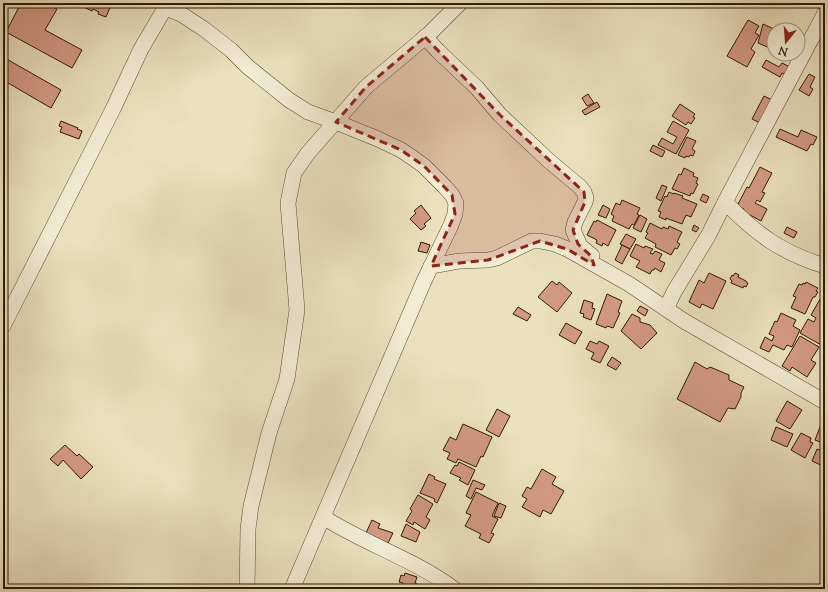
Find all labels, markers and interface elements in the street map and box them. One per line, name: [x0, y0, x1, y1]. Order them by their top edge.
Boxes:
north arrow: [766, 22, 806, 62]
text: N: [777, 42, 791, 60]

